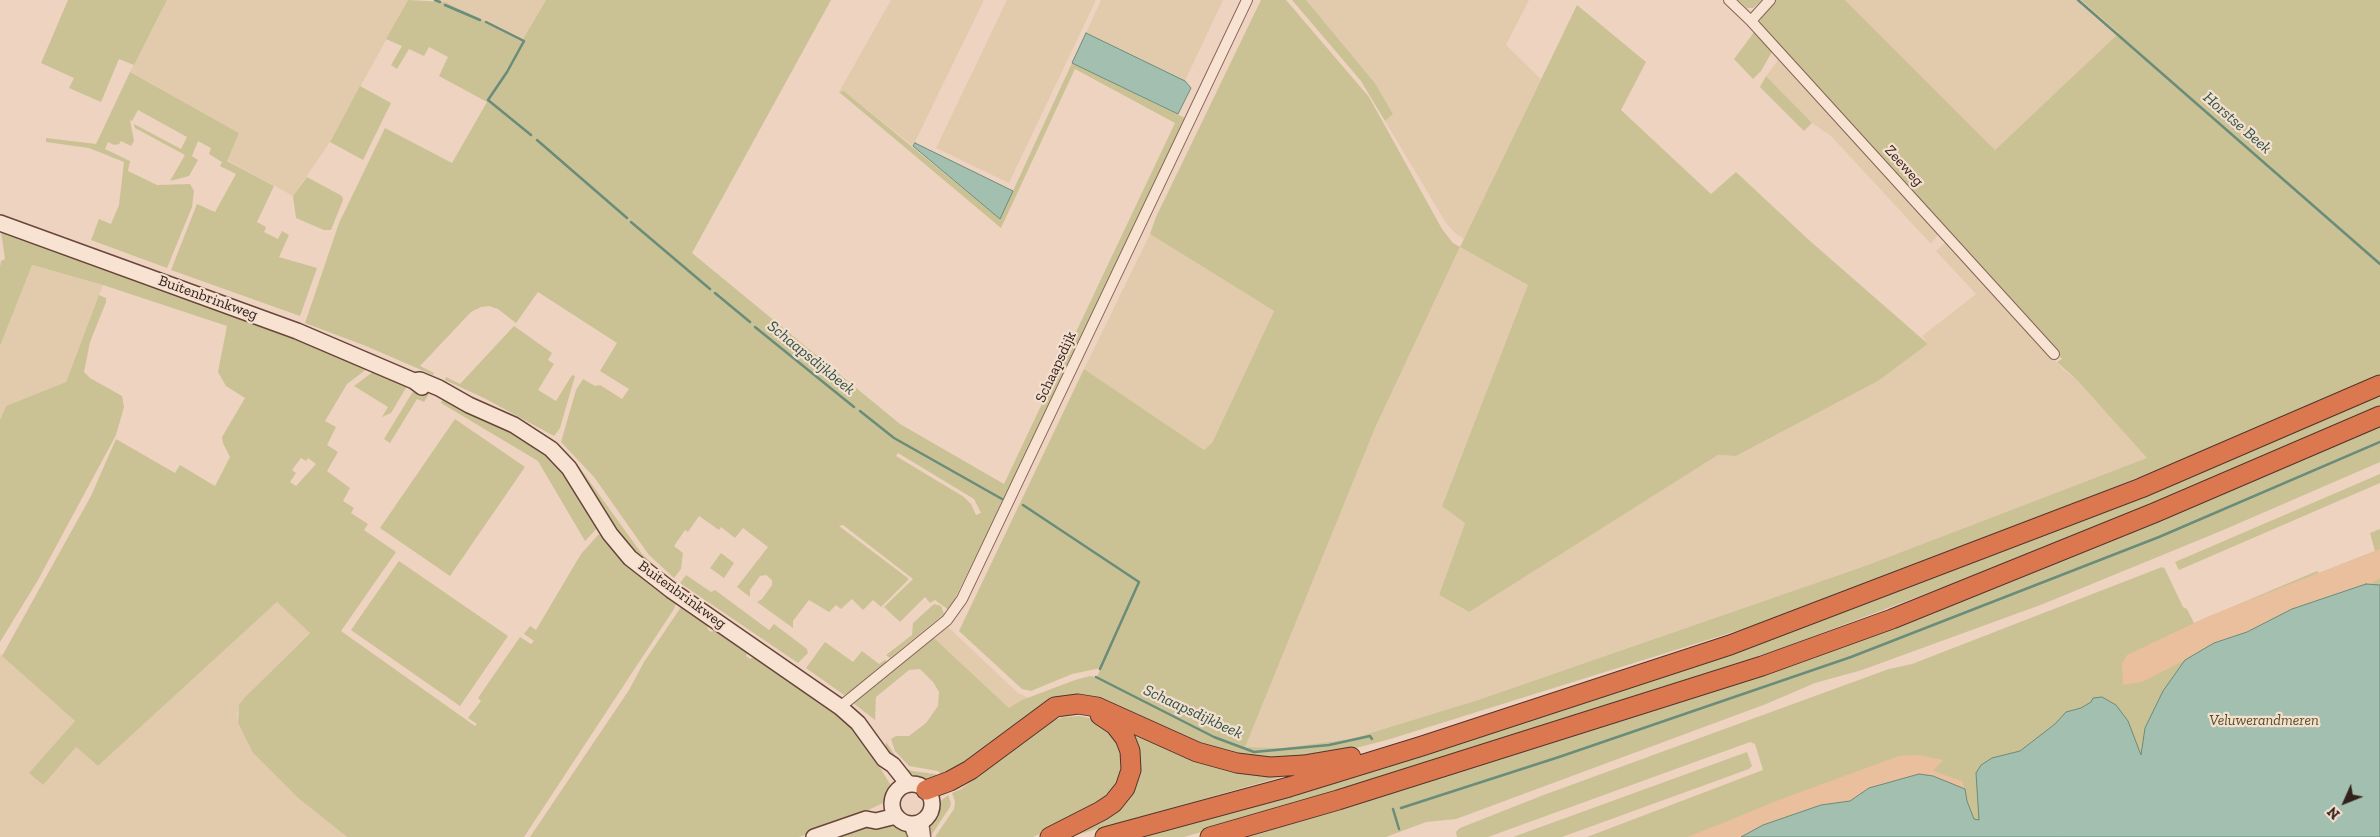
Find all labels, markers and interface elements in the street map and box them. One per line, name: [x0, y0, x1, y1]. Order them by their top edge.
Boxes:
water label: Horstse Beek: [2199, 88, 2275, 158]
street label: Zeeweg: [1881, 142, 1927, 190]
street label: Buitenbrinkweg: [156, 272, 260, 324]
water label: Schaapsdijkbeek: [763, 317, 859, 399]
street label: Schaapsdijk: [1032, 328, 1080, 406]
street label: Buitenbrinkweg: [634, 557, 730, 633]
water label: Schaapsdijkbeek: [1140, 681, 1246, 743]
park label: Veluwerandmeren: [2209, 712, 2319, 730]
north arrow: [2320, 777, 2370, 827]
text: N: [2324, 803, 2344, 823]

